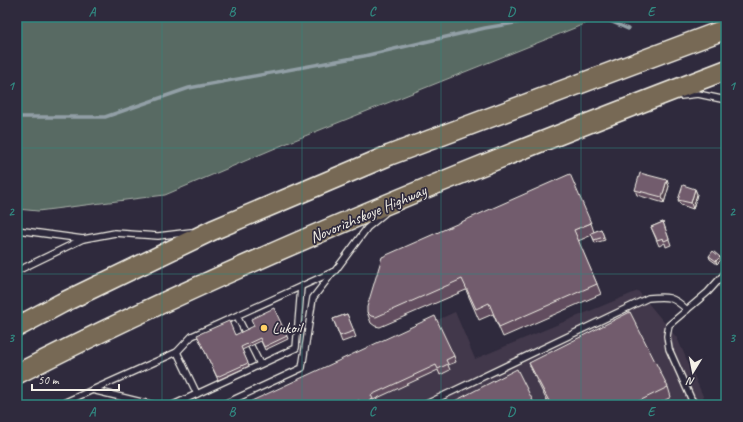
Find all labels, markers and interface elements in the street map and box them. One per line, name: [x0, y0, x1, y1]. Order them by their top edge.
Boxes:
text: A: [89, 4, 97, 20]
text: B: [229, 4, 237, 20]
text: C: [369, 4, 377, 20]
text: D: [507, 4, 516, 20]
text: E: [648, 4, 657, 20]
text: 1: [8, 78, 16, 94]
text: 1: [729, 78, 737, 94]
street label: Novorizhskoye Highway: [307, 180, 431, 248]
text: 2: [8, 204, 15, 220]
text: 2: [729, 204, 736, 220]
place label: Lukoil: [272, 318, 305, 338]
marker: Lukoil: [259, 323, 269, 333]
text: 3: [8, 330, 15, 346]
text: 3: [729, 330, 736, 346]
north arrow: [673, 352, 713, 392]
scale bar: [32, 366, 119, 392]
text: 50 m: [38, 372, 60, 388]
text: N: [685, 374, 696, 389]
text: A: [89, 404, 97, 420]
text: B: [229, 404, 237, 420]
text: C: [369, 404, 377, 420]
text: D: [507, 404, 516, 420]
text: E: [648, 404, 657, 420]

